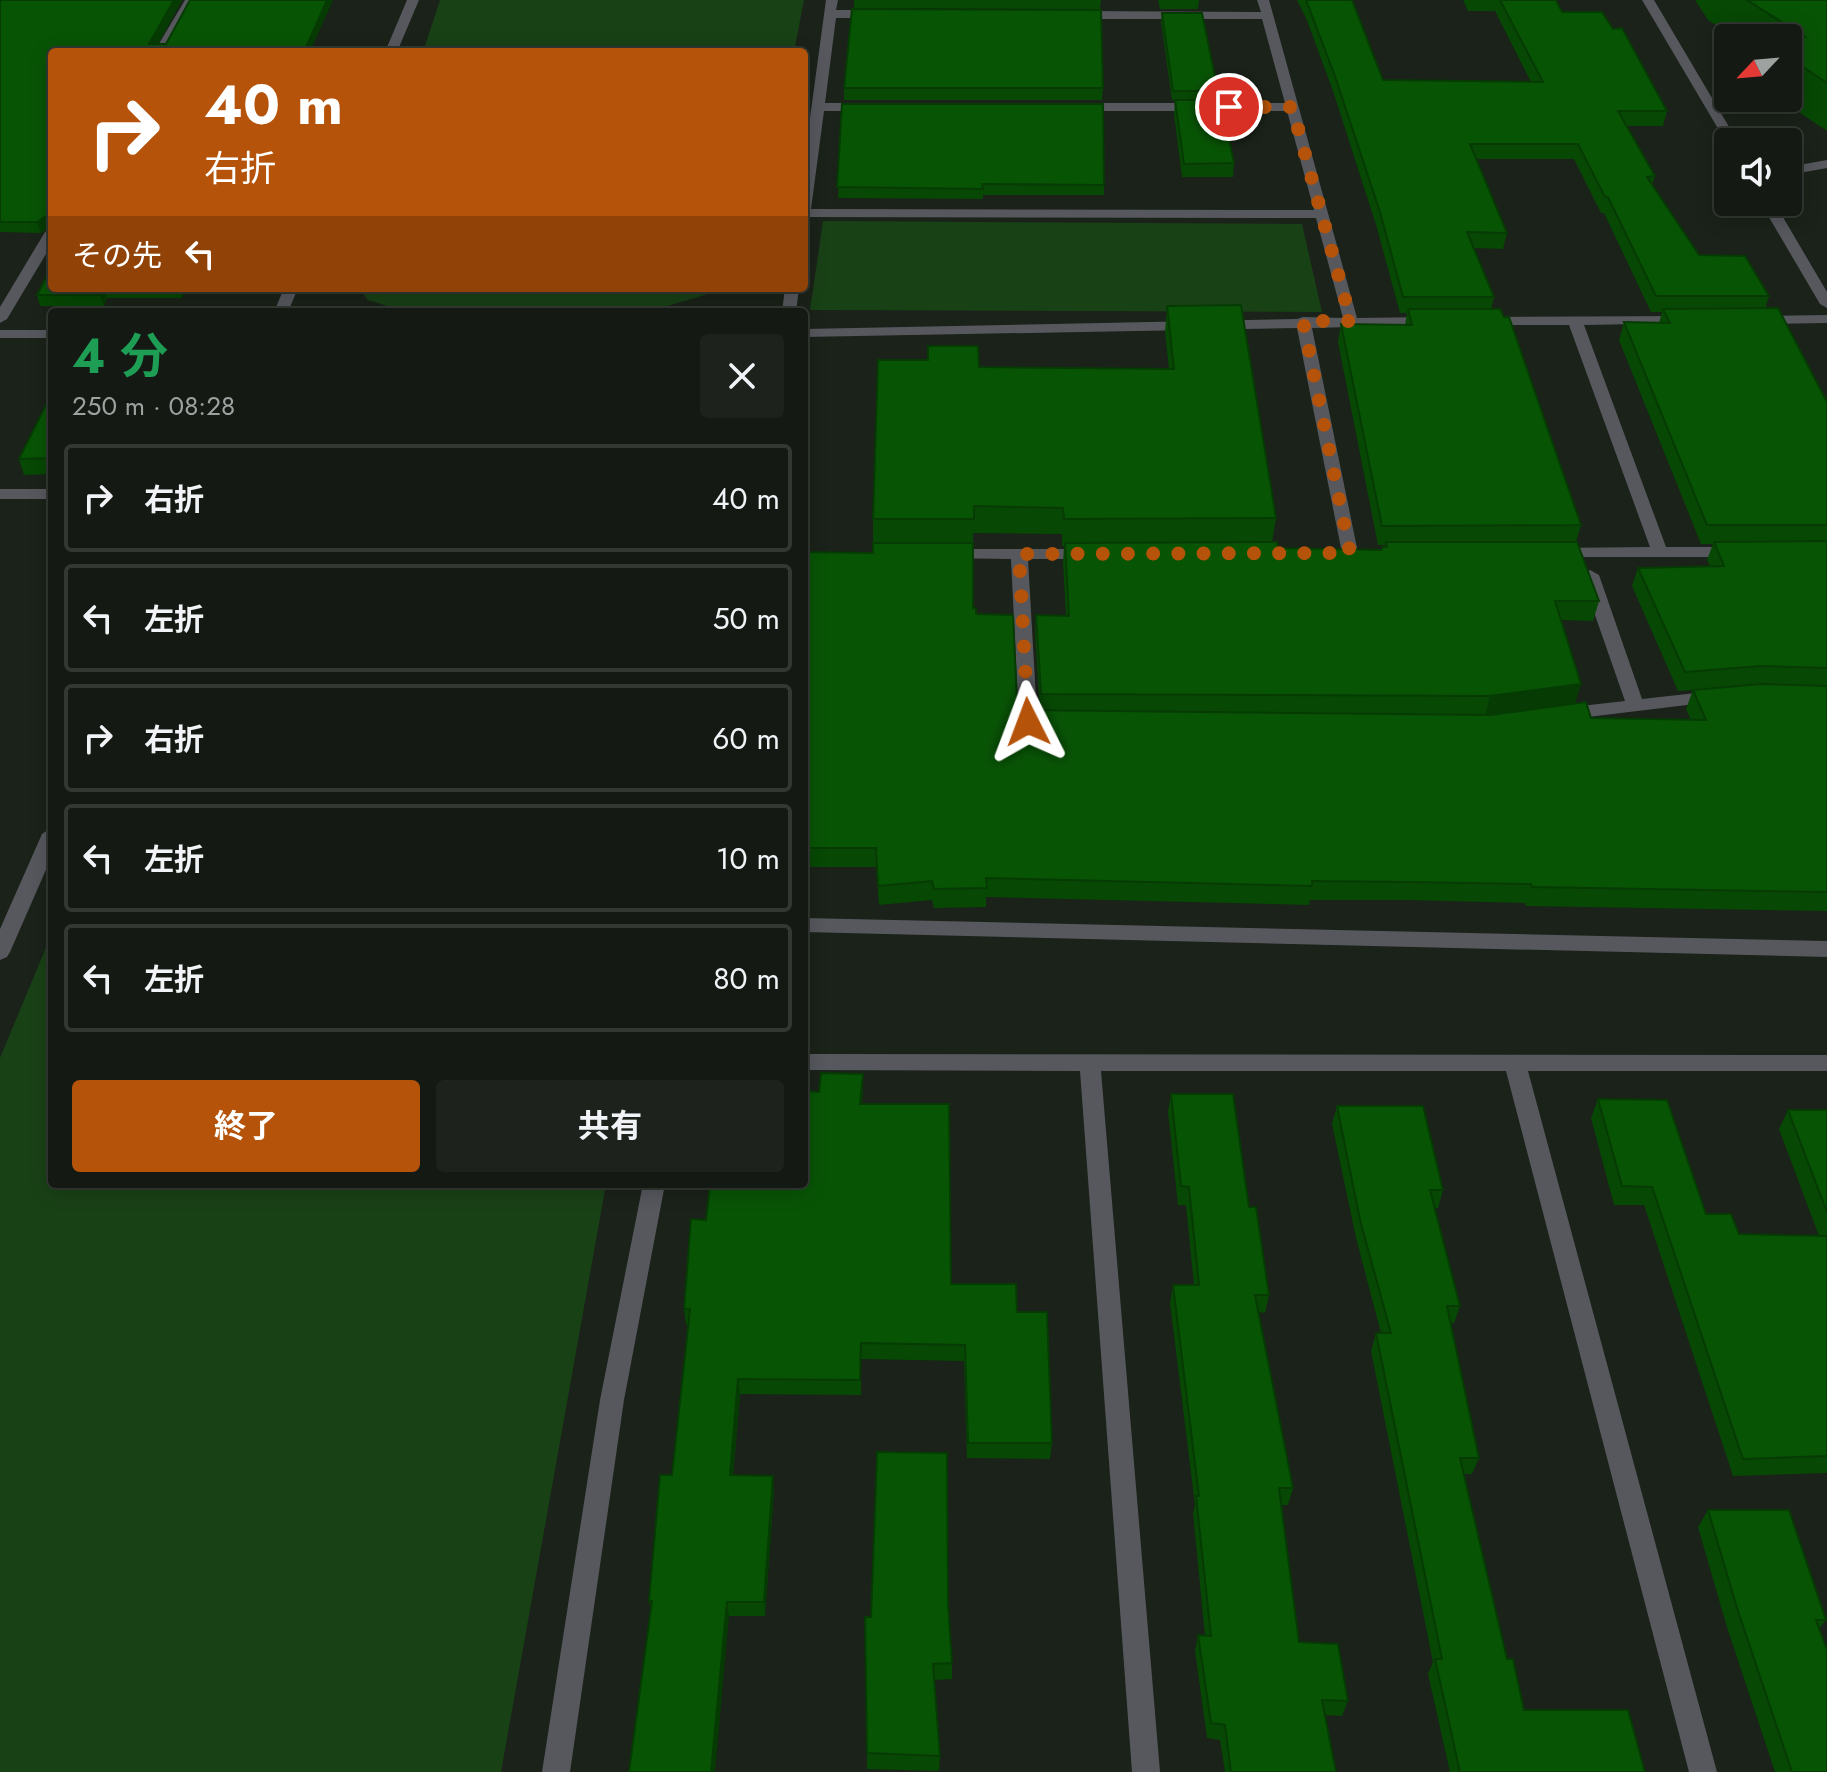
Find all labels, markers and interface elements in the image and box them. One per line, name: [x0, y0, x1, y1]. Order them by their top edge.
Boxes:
north arrow: [1714, 24, 1802, 112]
map controls: [1714, 24, 1802, 216]
text: 40 m: [204, 64, 343, 145]
pin: [1195, 73, 1263, 141]
icon: right: [72, 80, 176, 184]
icon: arrive: [1207, 85, 1251, 129]
button: sound: [1714, 128, 1802, 216]
text: 右折: [204, 142, 276, 194]
icon: left: [178, 232, 222, 276]
text: その先: [72, 234, 162, 277]
text: 4 分: [72, 322, 168, 391]
button: close: [700, 334, 784, 418]
text: 250 m · 08:28: [72, 387, 235, 425]
icon: right: [76, 476, 120, 520]
text: 40 m: [712, 477, 780, 520]
text: 右折: [144, 478, 204, 521]
icon: left: [76, 596, 120, 640]
text: 50 m: [713, 597, 780, 640]
text: 左折: [144, 598, 204, 641]
position arrow: [986, 680, 1070, 764]
icon: right: [76, 716, 120, 760]
text: 60 m: [712, 717, 780, 760]
text: 右折: [144, 718, 204, 761]
icon: left: [76, 836, 120, 880]
text: 10 m: [716, 837, 780, 880]
text: 左折: [144, 838, 204, 881]
icon: left: [76, 956, 120, 1000]
text: 80 m: [713, 957, 780, 1000]
text: 左折: [144, 958, 204, 1001]
button: 終了: [72, 1080, 420, 1172]
button: 共有: [436, 1080, 784, 1172]

